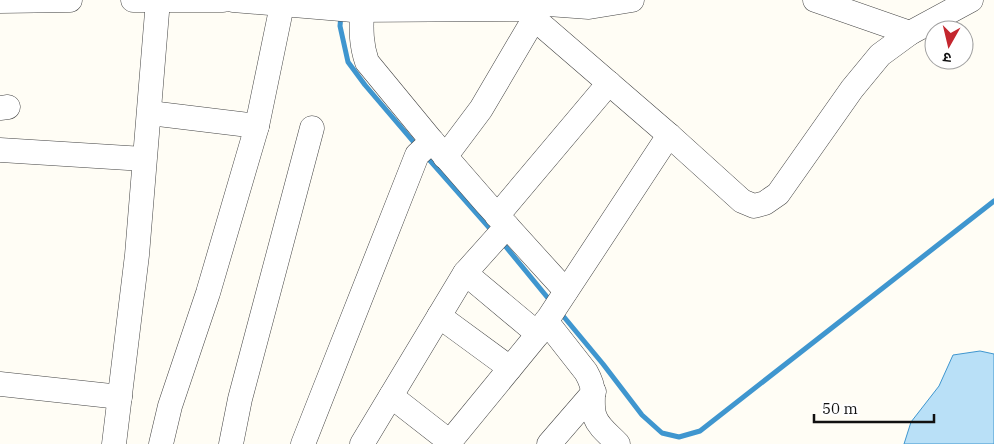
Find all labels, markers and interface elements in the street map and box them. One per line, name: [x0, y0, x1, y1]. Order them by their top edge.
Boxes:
north arrow: [924, 20, 974, 70]
text: उ: [941, 48, 953, 67]
scale bar: [814, 392, 934, 424]
text: 50 m: [822, 399, 858, 418]

